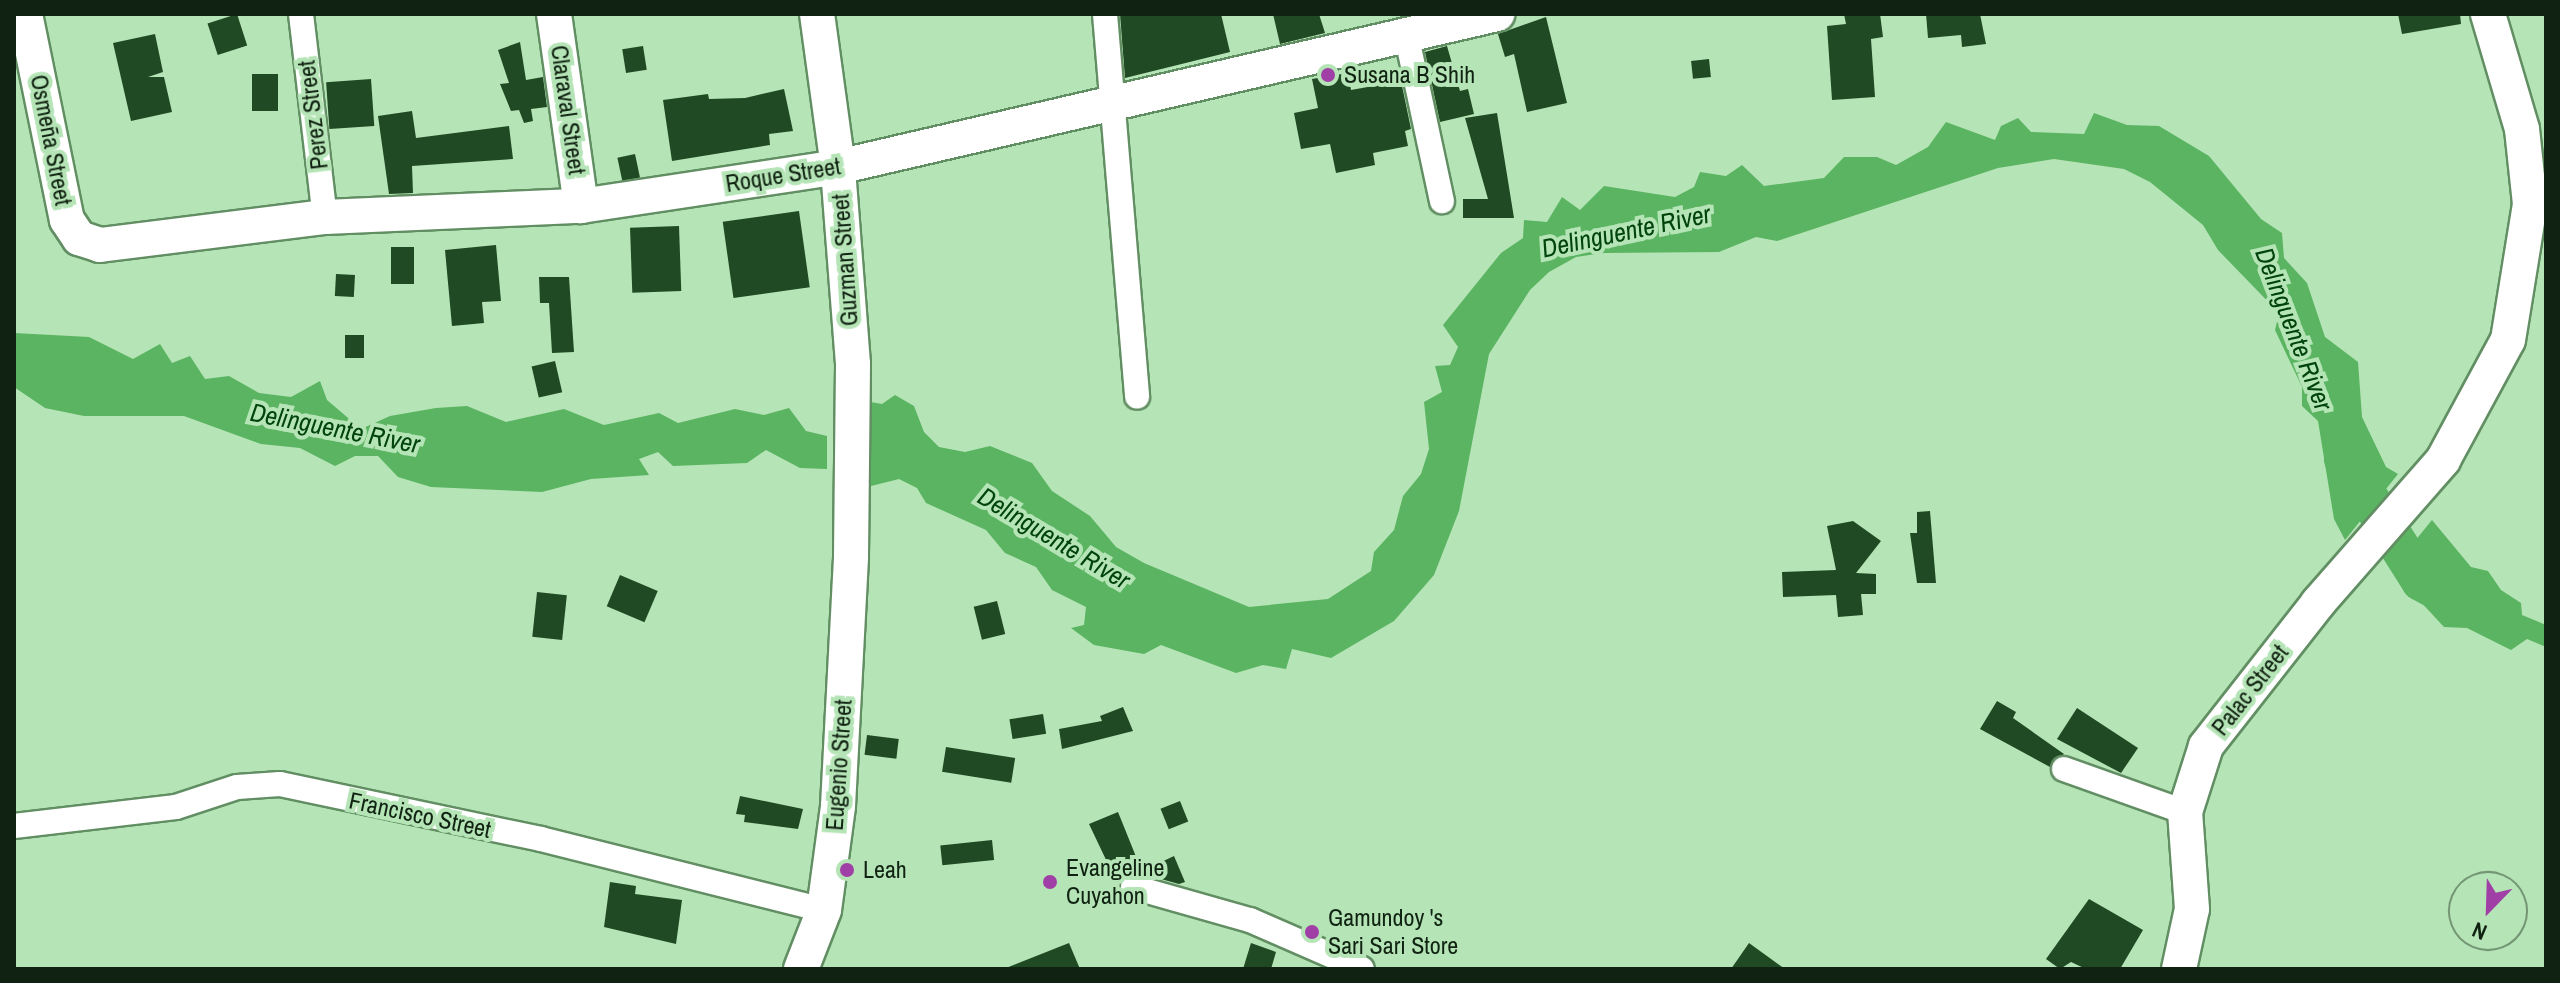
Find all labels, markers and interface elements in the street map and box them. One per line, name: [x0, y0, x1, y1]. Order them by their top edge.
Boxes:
street label: Claraval Street: [545, 44, 591, 176]
street label: Perez Street: [292, 59, 334, 171]
place label: Susana B Shih: [1344, 61, 1475, 89]
marker: Susana B Shih: [1319, 66, 1337, 84]
street label: Osmeña Street: [24, 72, 78, 208]
street label: Roque Street: [723, 152, 843, 198]
street label: Guzman Street: [826, 193, 864, 327]
water label: Delinguente River: [1539, 198, 1713, 264]
water label: Delinguente River: [2249, 243, 2339, 415]
water label: Delinguente River: [248, 396, 422, 460]
water label: Delinguente River: [972, 480, 1136, 596]
street label: Palac Street: [2206, 639, 2294, 741]
street label: Eugenio Street: [820, 699, 858, 831]
street label: Francisco Street: [346, 786, 494, 844]
place label: Evangeline Cuyahon: [1066, 854, 1164, 910]
place label: Leah: [863, 856, 907, 884]
marker: Leah: [838, 861, 856, 879]
north arrow: [2448, 871, 2528, 951]
marker: Evangeline Cuyahon: [1041, 873, 1059, 891]
place label: Gamundoy 's Sari Sari Store: [1328, 904, 1458, 960]
text: N: [2468, 915, 2491, 948]
marker: Gamundoy 's Sari Sari Store: [1303, 923, 1321, 941]

